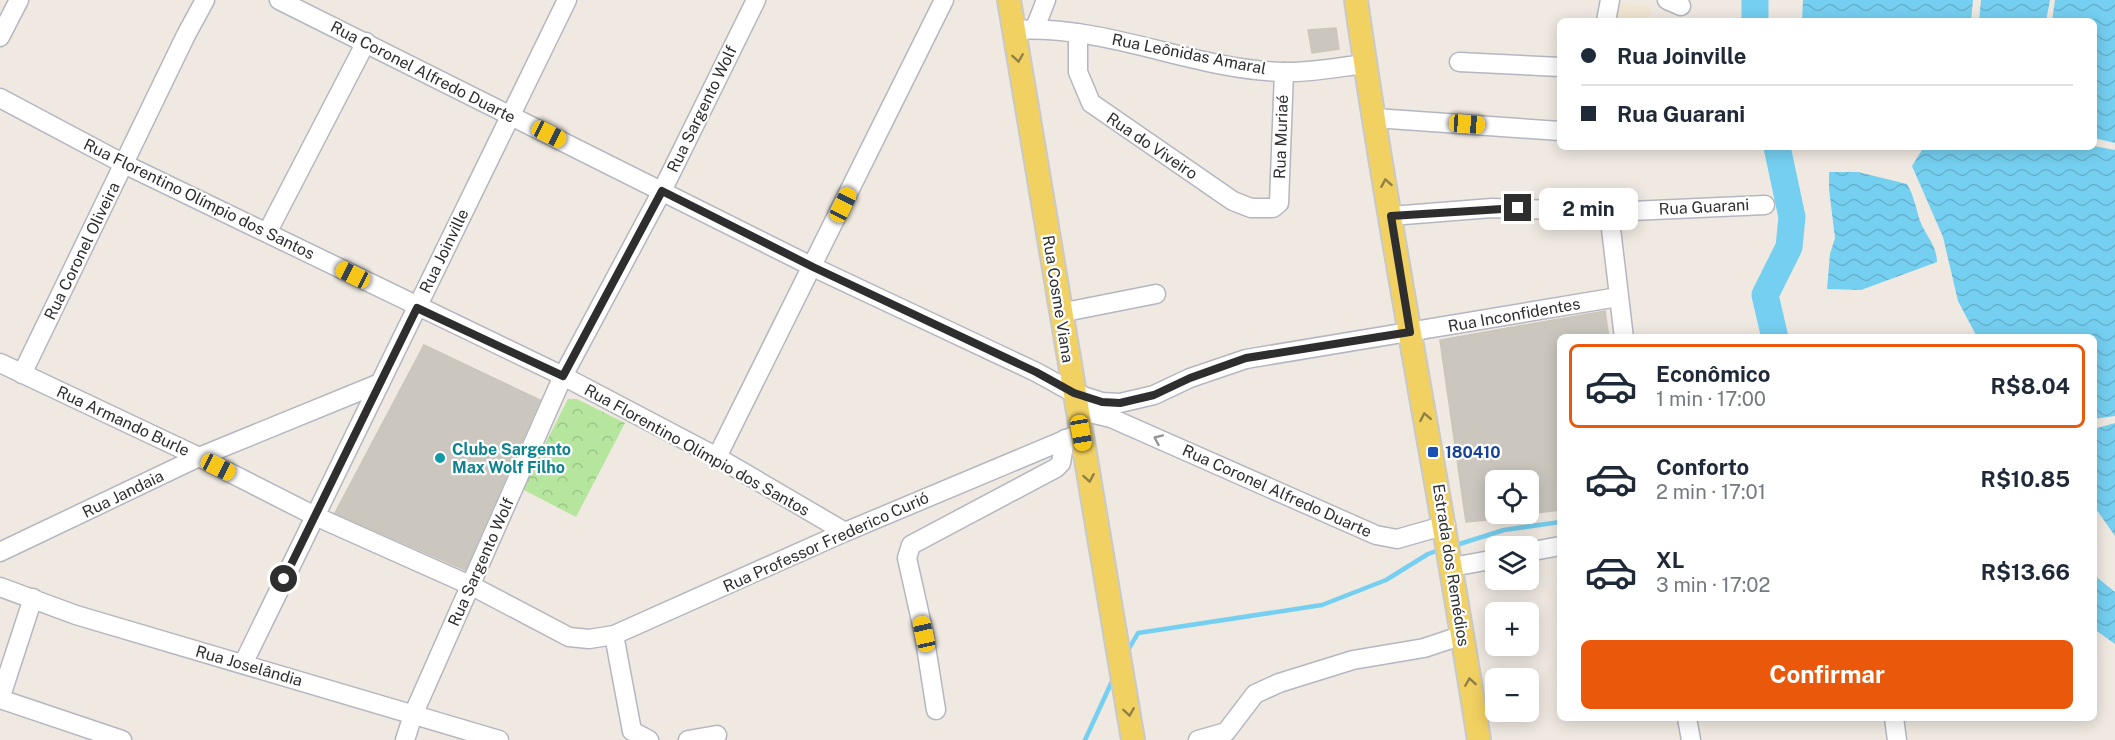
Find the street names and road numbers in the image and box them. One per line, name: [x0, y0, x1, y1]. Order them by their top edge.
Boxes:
street label: Rua Coronel Alfredo Duarte: [327, 17, 519, 127]
street label: Rua Leônidas Amaral: [1110, 30, 1268, 78]
street label: Rua Sargento Wolf: [663, 42, 741, 176]
street label: Rua Muriaé: [1270, 94, 1292, 180]
street label: Rua do Viveiro: [1103, 109, 1201, 183]
street label: Rua Florentino Olímpio dos Santos: [80, 135, 318, 263]
street label: Rua Coronel Oliveira: [40, 179, 124, 323]
street label: Rua Guarani: [1658, 195, 1750, 219]
street label: Rua Joinville: [415, 206, 473, 296]
street label: Rua Cosme Viana: [1039, 234, 1077, 364]
street label: Rua Inconfidentes: [1446, 294, 1582, 336]
street label: Rua Florentino Olímpio dos Santos: [581, 380, 813, 520]
street label: Rua Armando Burle: [54, 382, 192, 460]
street label: Rua Coronel Alfredo Duarte: [1179, 441, 1375, 541]
street label: Rua Jandaia: [79, 466, 167, 522]
street label: Estrada dos Remédios: [1429, 482, 1473, 648]
street label: Rua Professor Frederico Curió: [720, 488, 932, 596]
street label: Rua Sargento Wolf: [444, 495, 518, 629]
street label: Rua Joselândia: [193, 642, 305, 690]

